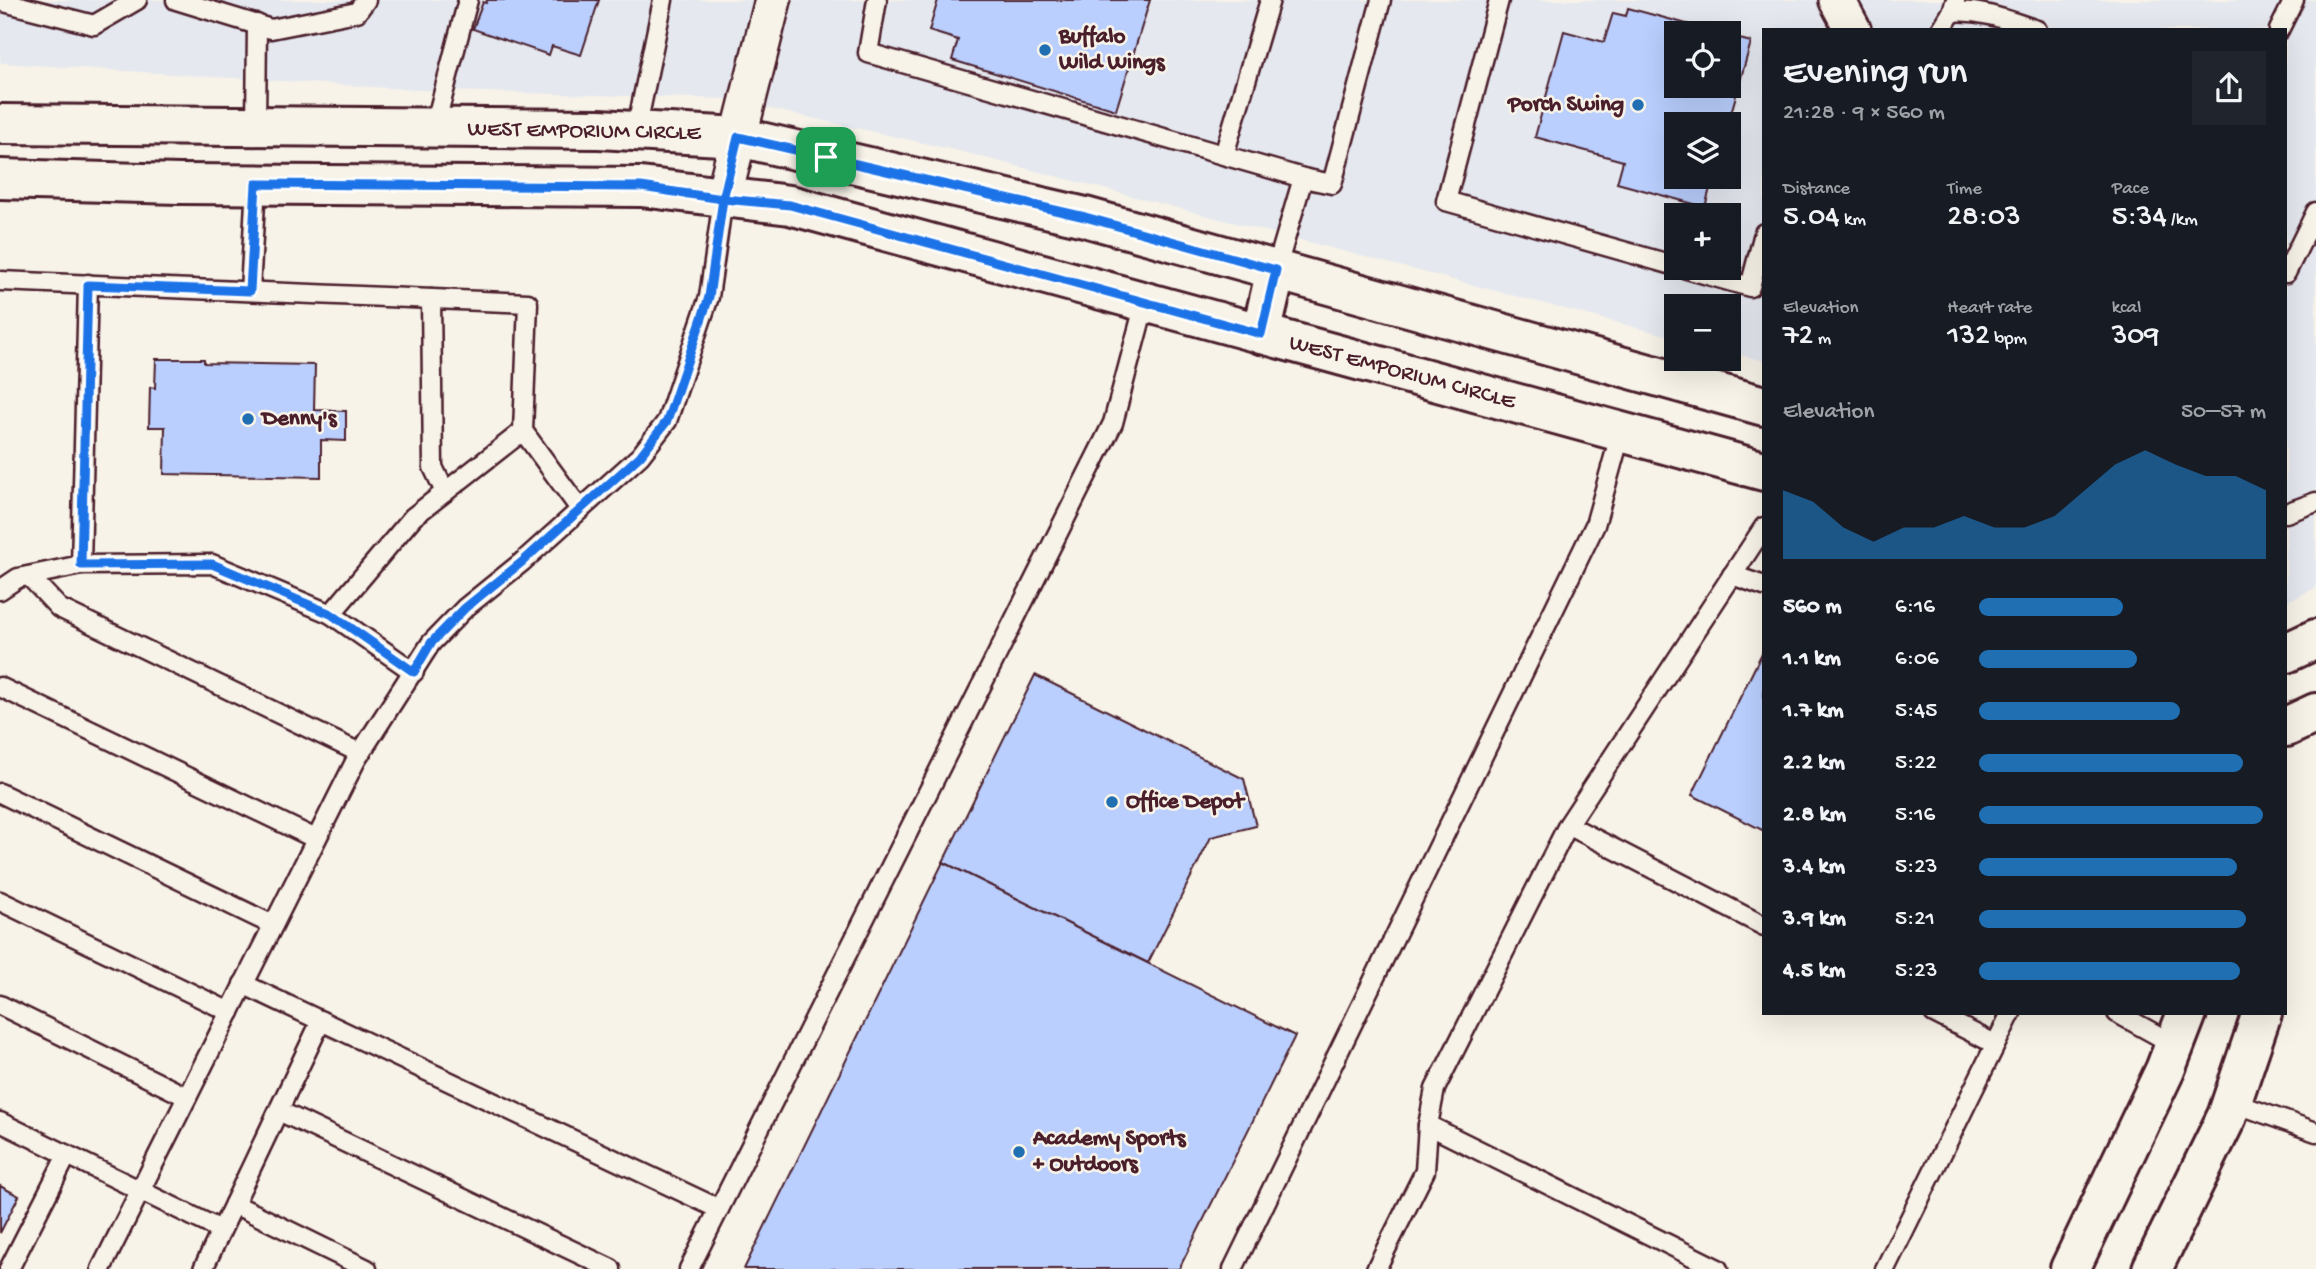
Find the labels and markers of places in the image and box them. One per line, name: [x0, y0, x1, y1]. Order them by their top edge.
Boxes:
place label: Buffalo Wild Wings: [1058, 24, 1166, 77]
marker: Buffalo Wild Wings: [1037, 42, 1053, 58]
place label: Porch Swing: [1506, 92, 1624, 119]
marker: Porch Swing: [1630, 97, 1646, 113]
pin: [796, 127, 856, 187]
place label: Denny's: [260, 406, 338, 433]
marker: Denny's: [240, 411, 256, 427]
place label: Office Depot: [1126, 789, 1246, 816]
marker: Office Depot: [1104, 794, 1120, 810]
place label: Academy Sports + Outdoors: [1032, 1126, 1187, 1179]
marker: Academy Sports + Outdoors: [1011, 1144, 1027, 1160]

